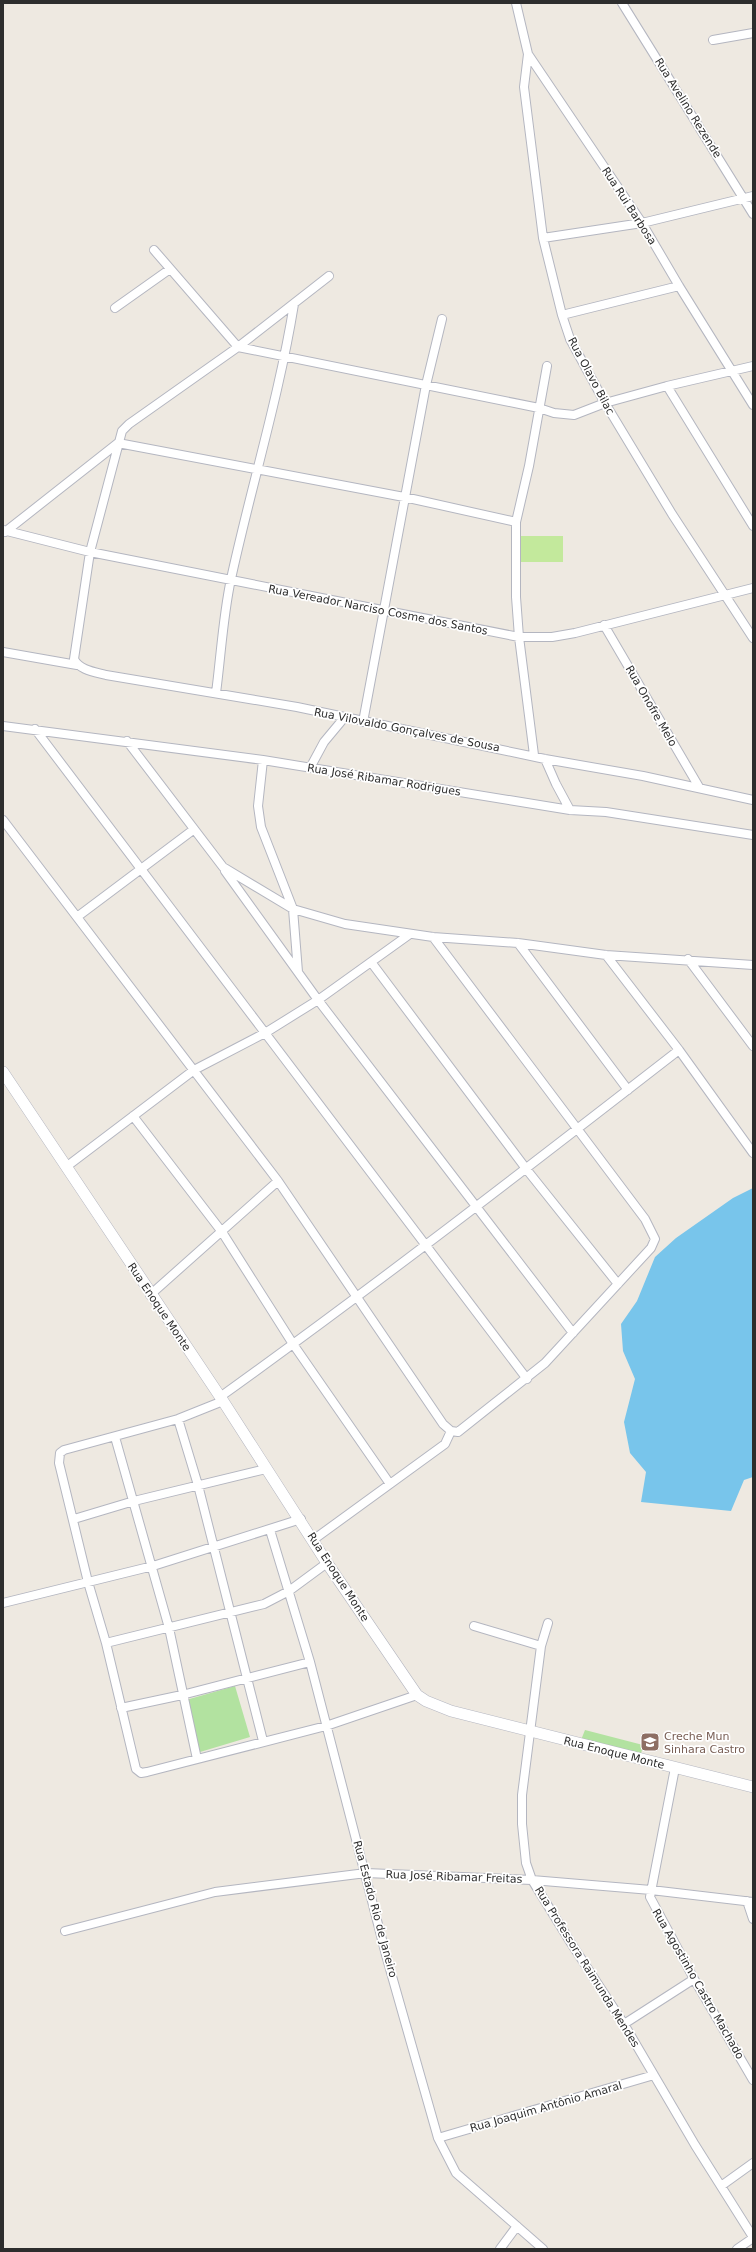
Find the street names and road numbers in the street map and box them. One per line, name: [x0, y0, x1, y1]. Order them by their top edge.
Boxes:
street label: Rua Avelino Rezende: [652, 56, 724, 160]
street label: Rua Rui Barbosa: [599, 165, 659, 247]
street label: Rua Olavo Bilac: [565, 335, 617, 417]
street label: Rua Vereador Narciso Cosme dos Santos: [267, 582, 489, 638]
street label: Rua Onofre Melo: [623, 663, 680, 749]
street label: Rua Vilovaldo Gonçalves de Sousa: [313, 706, 501, 754]
street label: Rua José Ribamar Rodrigues: [306, 761, 462, 799]
street label: Rua Enoque Monte: [125, 1260, 193, 1354]
street label: Rua Enoque Monte: [304, 1530, 372, 1624]
street label: Rua Enoque Monte: [562, 1734, 666, 1772]
street label: Rua Estado Rio de Janeiro: [350, 1839, 400, 1979]
street label: Rua José Ribamar Freitas: [385, 1868, 523, 1886]
street label: Rua Professora Raimunda Mendes: [532, 1884, 642, 2050]
street label: Rua Agostinho Castro Machado: [649, 1906, 747, 2062]
street label: Rua Joaquim Antônio Amaral: [469, 2079, 623, 2135]

